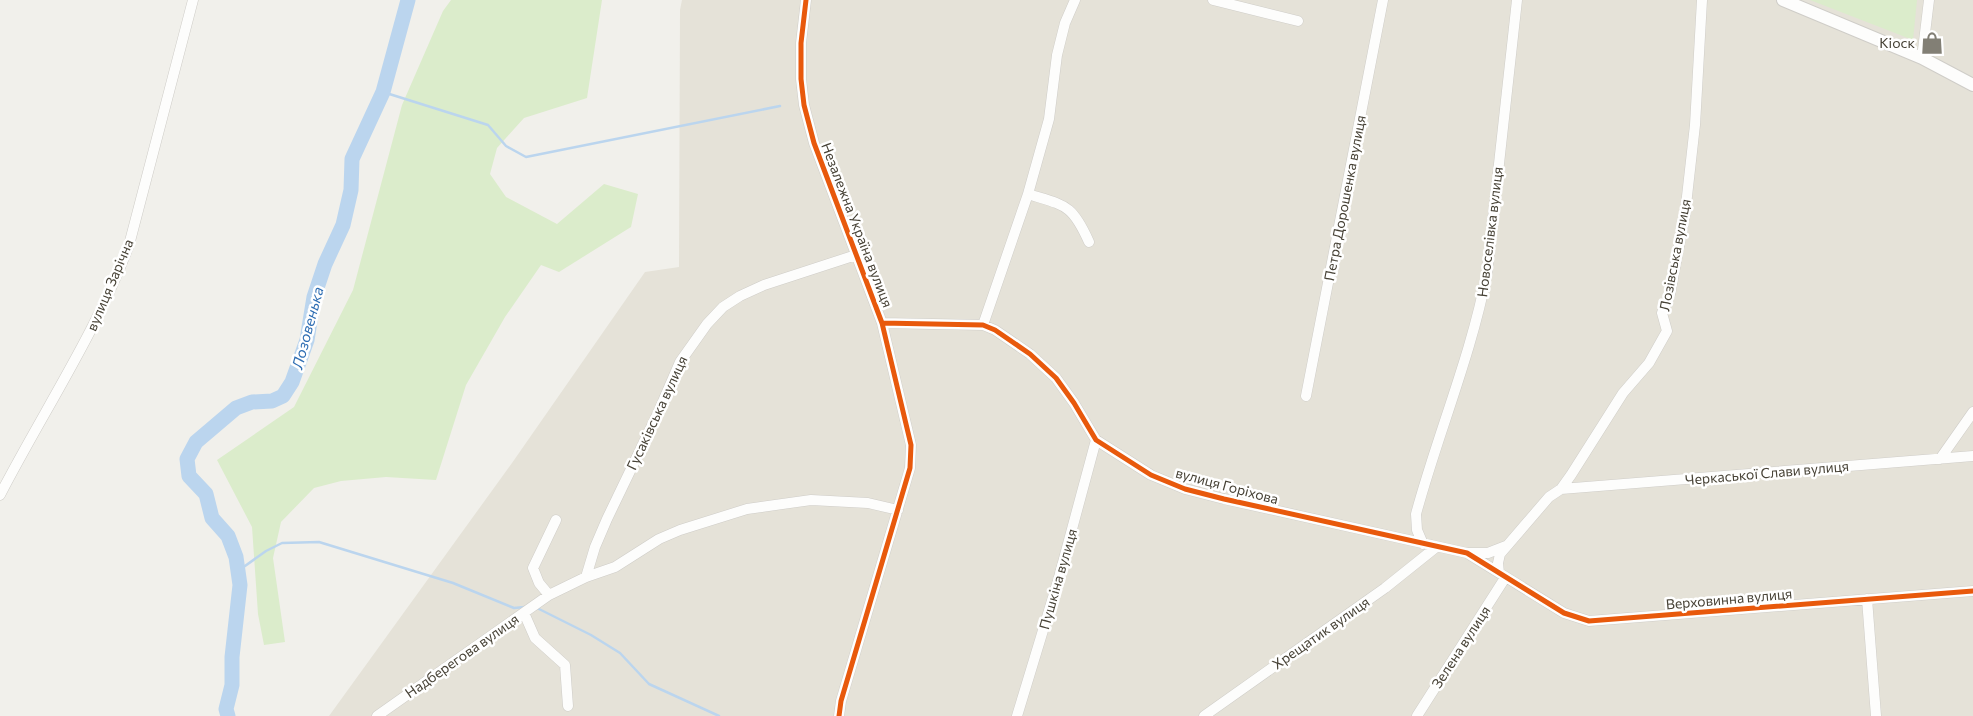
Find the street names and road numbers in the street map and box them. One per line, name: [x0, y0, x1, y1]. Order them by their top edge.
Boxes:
street label: Петра Дорошенка вулиця: [1320, 114, 1369, 282]
street label: Незалежна Україна вулиця: [818, 140, 897, 310]
street label: Новоселівка вулиця: [1473, 166, 1506, 298]
street label: Лозівська вулиця: [1655, 197, 1694, 312]
street label: вулиця Зарічна: [83, 236, 137, 333]
street label: Гусаківська вулиця: [623, 353, 690, 473]
street label: Черкаської Слави вулиця: [1684, 457, 1850, 488]
street label: вулиця Горіхова: [1174, 464, 1280, 507]
street label: Пушкіна вулиця: [1035, 526, 1080, 631]
street label: Верховинна вулиця: [1665, 585, 1793, 613]
street label: Хрещатик вулиця: [1269, 593, 1373, 672]
street label: Зелена вулиця: [1428, 602, 1493, 691]
street label: Надберегова вулиця: [402, 610, 522, 701]

